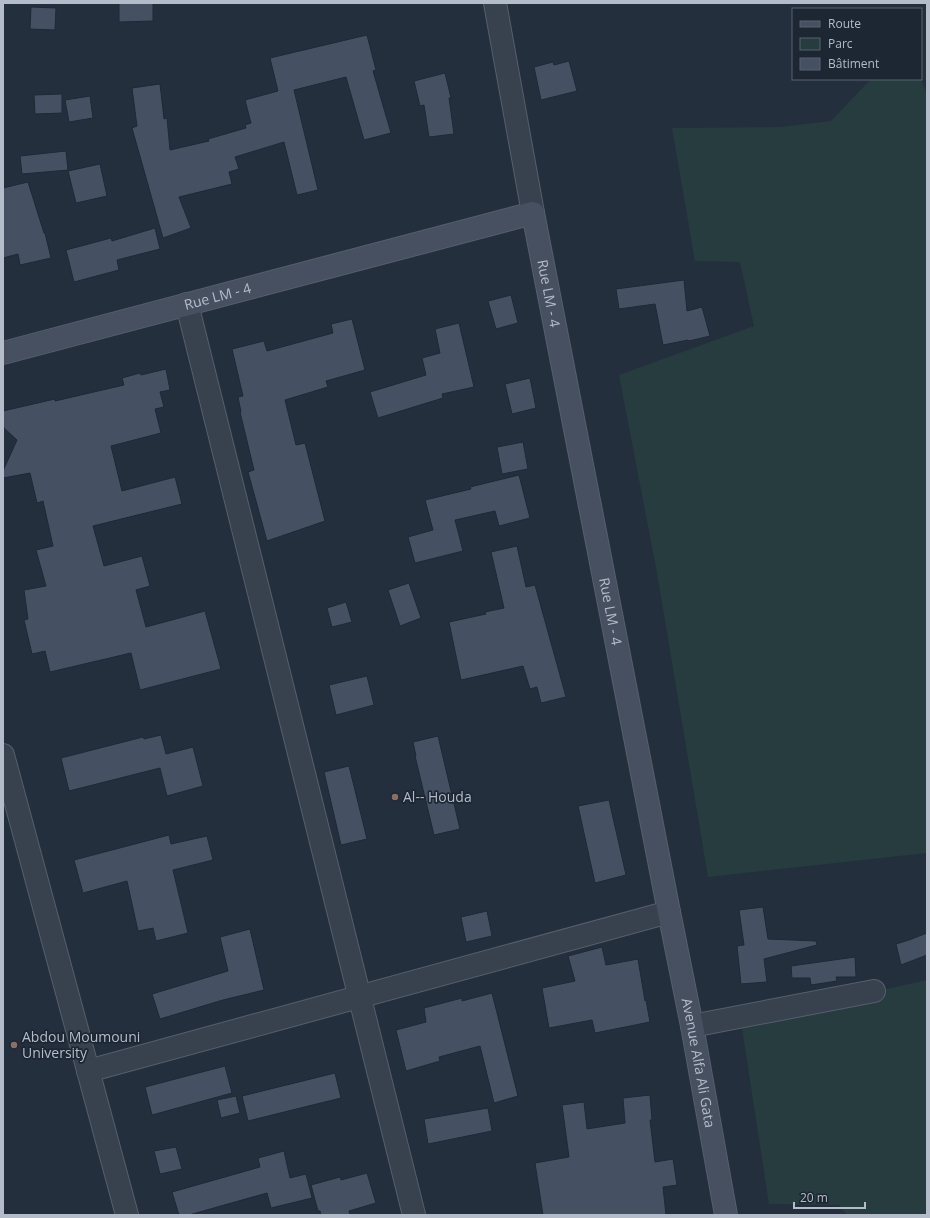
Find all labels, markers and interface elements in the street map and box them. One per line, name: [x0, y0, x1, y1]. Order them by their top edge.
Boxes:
legend: [792, 8, 922, 80]
text: Route: [828, 15, 861, 32]
text: Parc: [828, 35, 853, 52]
text: Bâtiment: [828, 55, 879, 72]
street label: Rue LM - 4: [533, 258, 565, 329]
street label: Rue LM - 4: [182, 278, 253, 314]
street label: Rue LM - 4: [595, 576, 627, 647]
place label: Al-- Houda: [403, 787, 472, 806]
marker: Al-- Houda: [390, 792, 400, 802]
street label: Avenue Alfa Ali Gata: [678, 996, 720, 1129]
place label: Abdou Moumouni University: [22, 1027, 140, 1062]
marker: Abdou Moumouni University: [9, 1040, 19, 1050]
scale bar: [794, 1184, 865, 1210]
text: 20 m: [800, 1189, 828, 1206]

